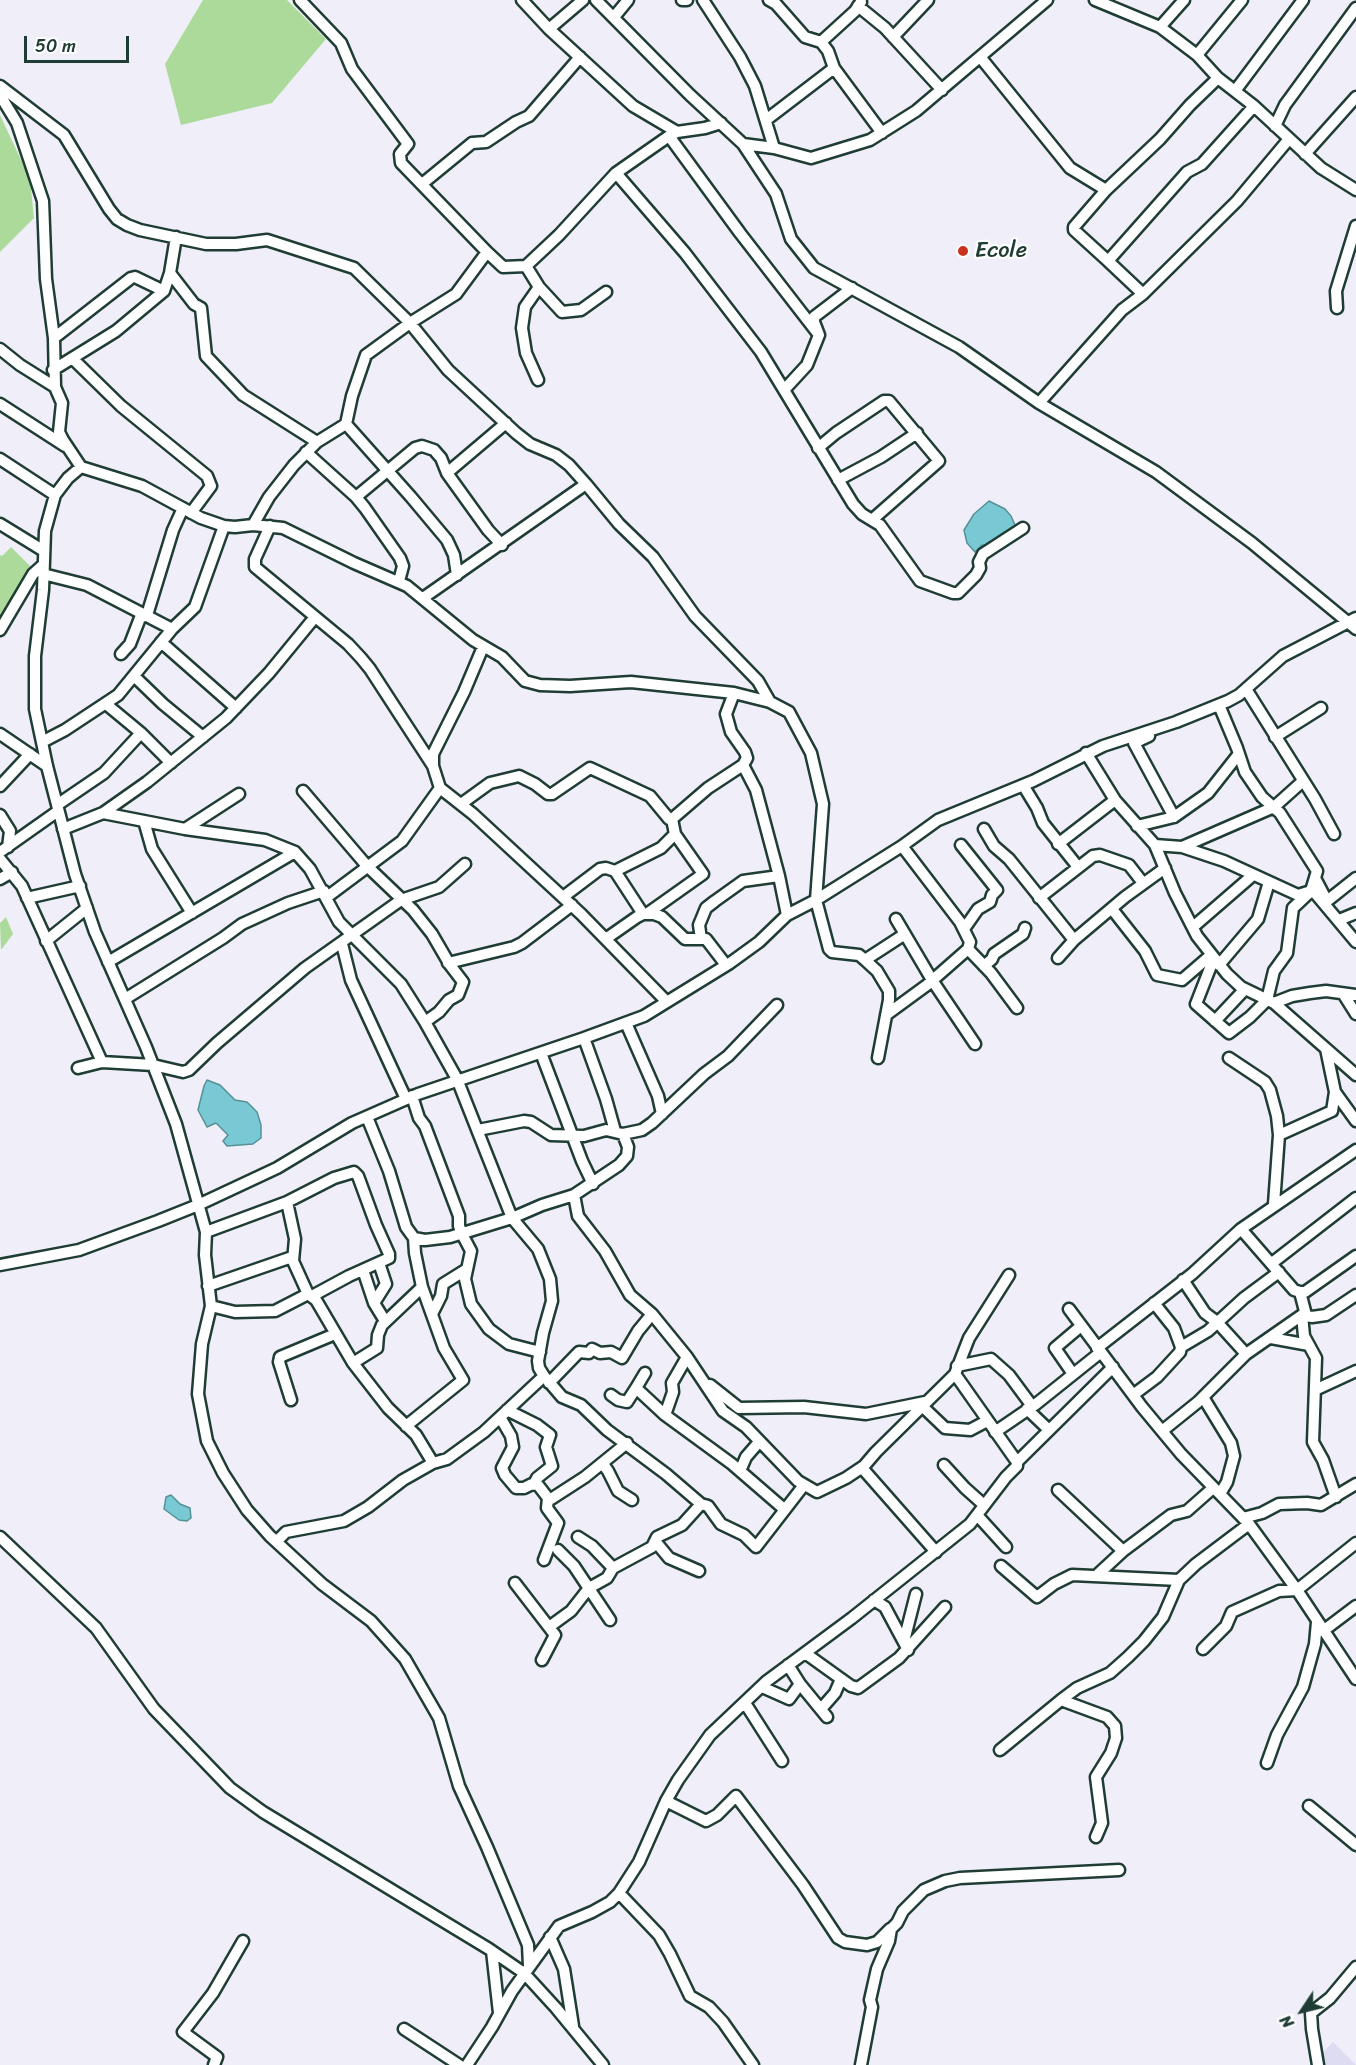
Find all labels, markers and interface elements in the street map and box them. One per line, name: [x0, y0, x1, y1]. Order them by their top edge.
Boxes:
scale bar: [27, 24, 132, 62]
text: 50 m: [35, 30, 76, 62]
place label: Ecole: [975, 238, 1027, 264]
marker: Ecole: [956, 244, 970, 258]
north arrow: [1272, 1981, 1332, 2041]
text: N: [1272, 2009, 1302, 2034]

